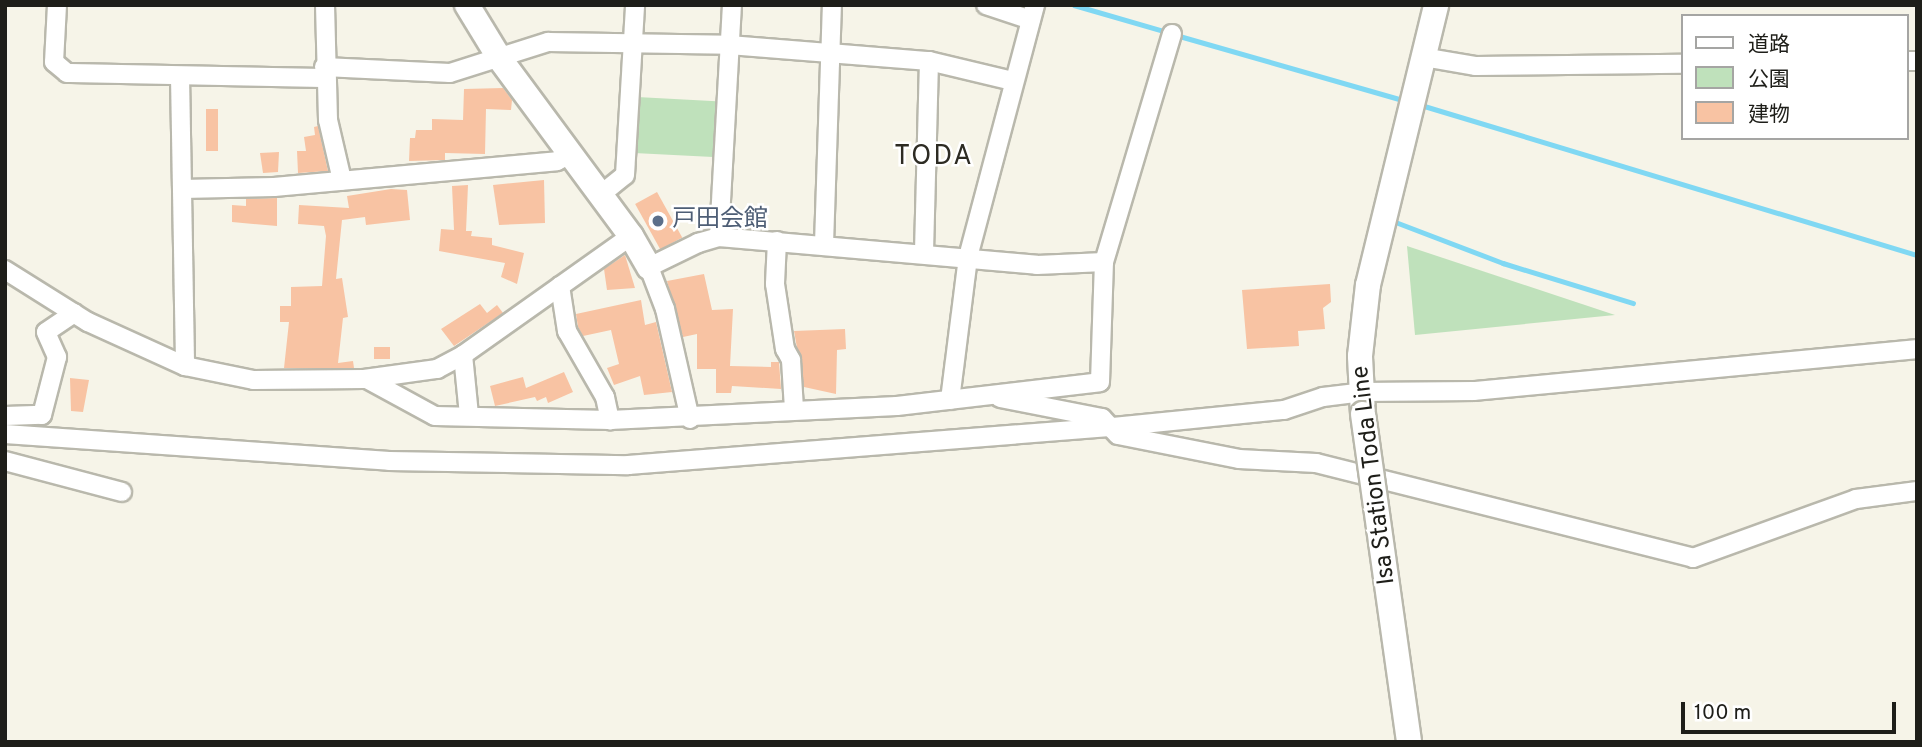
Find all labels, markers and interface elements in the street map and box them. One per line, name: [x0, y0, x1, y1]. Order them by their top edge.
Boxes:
legend: [1680, 14, 1908, 140]
text: 道路: [1748, 32, 1790, 59]
text: 公園: [1748, 67, 1790, 94]
text: 建物: [1748, 102, 1790, 129]
district label: TODA: [894, 140, 974, 174]
place label: 戸田会館: [672, 207, 768, 235]
marker: 戸田会館: [650, 213, 666, 229]
street label: Isa Station Toda Line: [1347, 363, 1403, 587]
scale bar: [1684, 688, 1899, 732]
text: 100 m: [1694, 700, 1751, 727]

